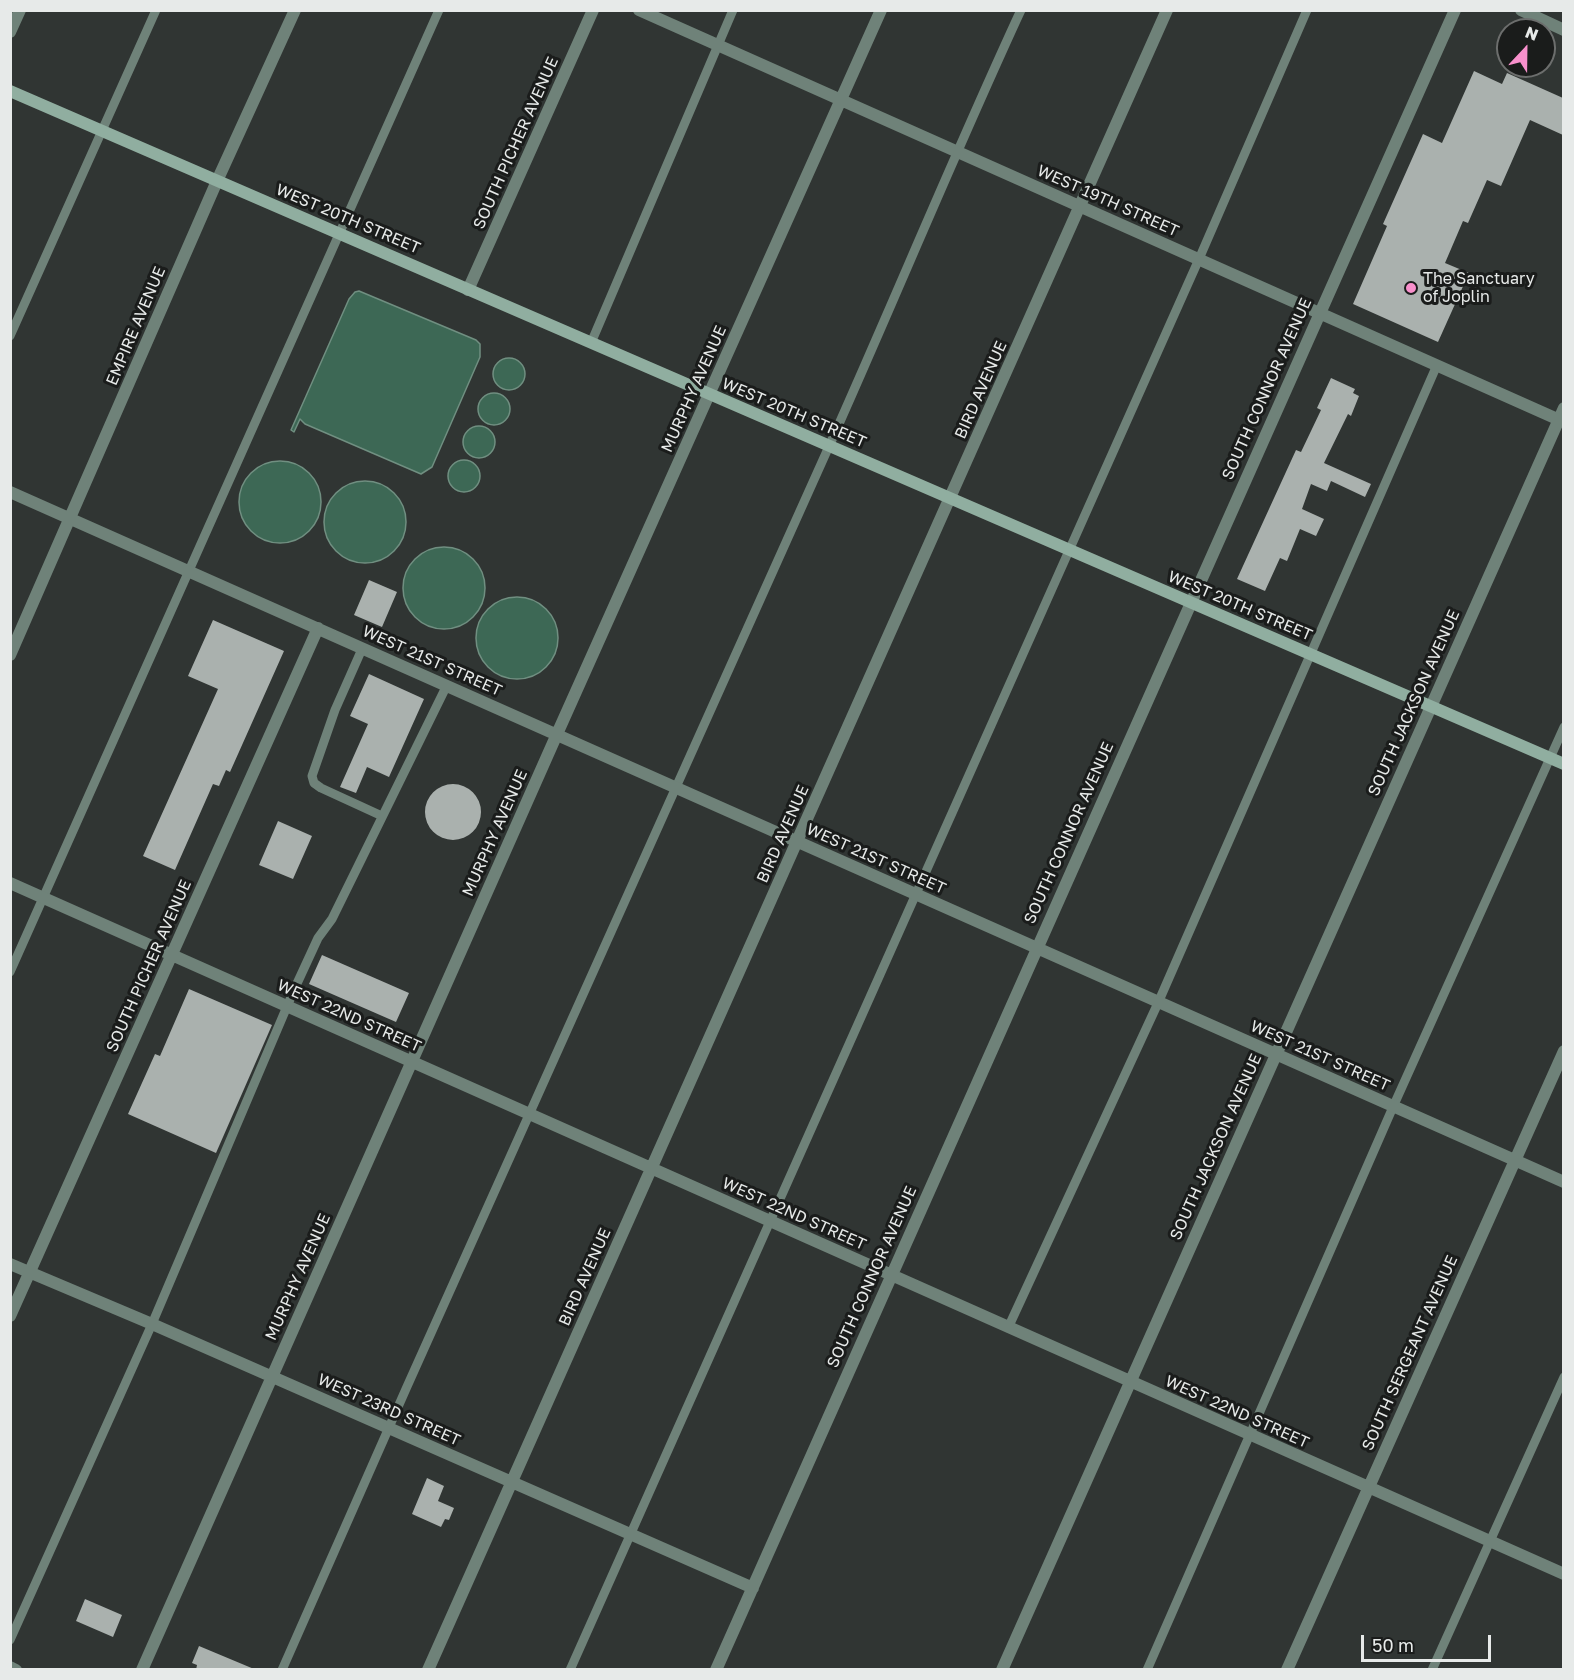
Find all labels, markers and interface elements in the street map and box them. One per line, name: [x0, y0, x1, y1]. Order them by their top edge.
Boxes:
north arrow: [1496, 18, 1556, 78]
text: N: [1523, 22, 1541, 45]
street label: SOUTH PICHER AVENUE: [469, 54, 563, 232]
street label: WEST 19TH STREET: [1034, 161, 1182, 241]
street label: WEST 20TH STREET: [273, 180, 423, 258]
street label: EMPIRE AVENUE: [102, 264, 170, 388]
place label: The Sanctuary of Joplin: [1423, 269, 1535, 307]
marker: The Sanctuary of Joplin: [1404, 281, 1418, 295]
street label: SOUTH CONNOR AVENUE: [1218, 295, 1316, 483]
street label: MURPHY AVENUE: [657, 323, 731, 455]
street label: BIRD AVENUE: [951, 338, 1011, 442]
street label: WEST 20TH STREET: [719, 374, 869, 452]
street label: WEST 20TH STREET: [1165, 567, 1315, 645]
street label: SOUTH JACKSON AVENUE: [1364, 607, 1464, 799]
street label: WEST 21ST STREET: [359, 622, 505, 700]
street label: SOUTH CONNOR AVENUE: [1020, 739, 1118, 927]
street label: MURPHY AVENUE: [458, 767, 532, 899]
street label: BIRD AVENUE: [753, 782, 813, 886]
street label: WEST 21ST STREET: [803, 820, 949, 898]
street label: SOUTH PICHER AVENUE: [102, 877, 196, 1055]
street label: WEST 22ND STREET: [274, 976, 424, 1056]
street label: WEST 21ST STREET: [1247, 1017, 1393, 1095]
street label: SOUTH JACKSON AVENUE: [1166, 1051, 1266, 1243]
street label: WEST 22ND STREET: [719, 1174, 869, 1254]
street label: SOUTH CONNOR AVENUE: [823, 1183, 921, 1371]
street label: MURPHY AVENUE: [261, 1211, 335, 1343]
street label: BIRD AVENUE: [555, 1225, 615, 1329]
street label: SOUTH SERGEANT AVENUE: [1358, 1252, 1462, 1454]
street label: WEST 23RD STREET: [315, 1370, 463, 1450]
street label: WEST 22ND STREET: [1162, 1372, 1312, 1452]
scale bar: [1364, 1623, 1494, 1661]
text: 50 m: [1372, 1634, 1414, 1656]

